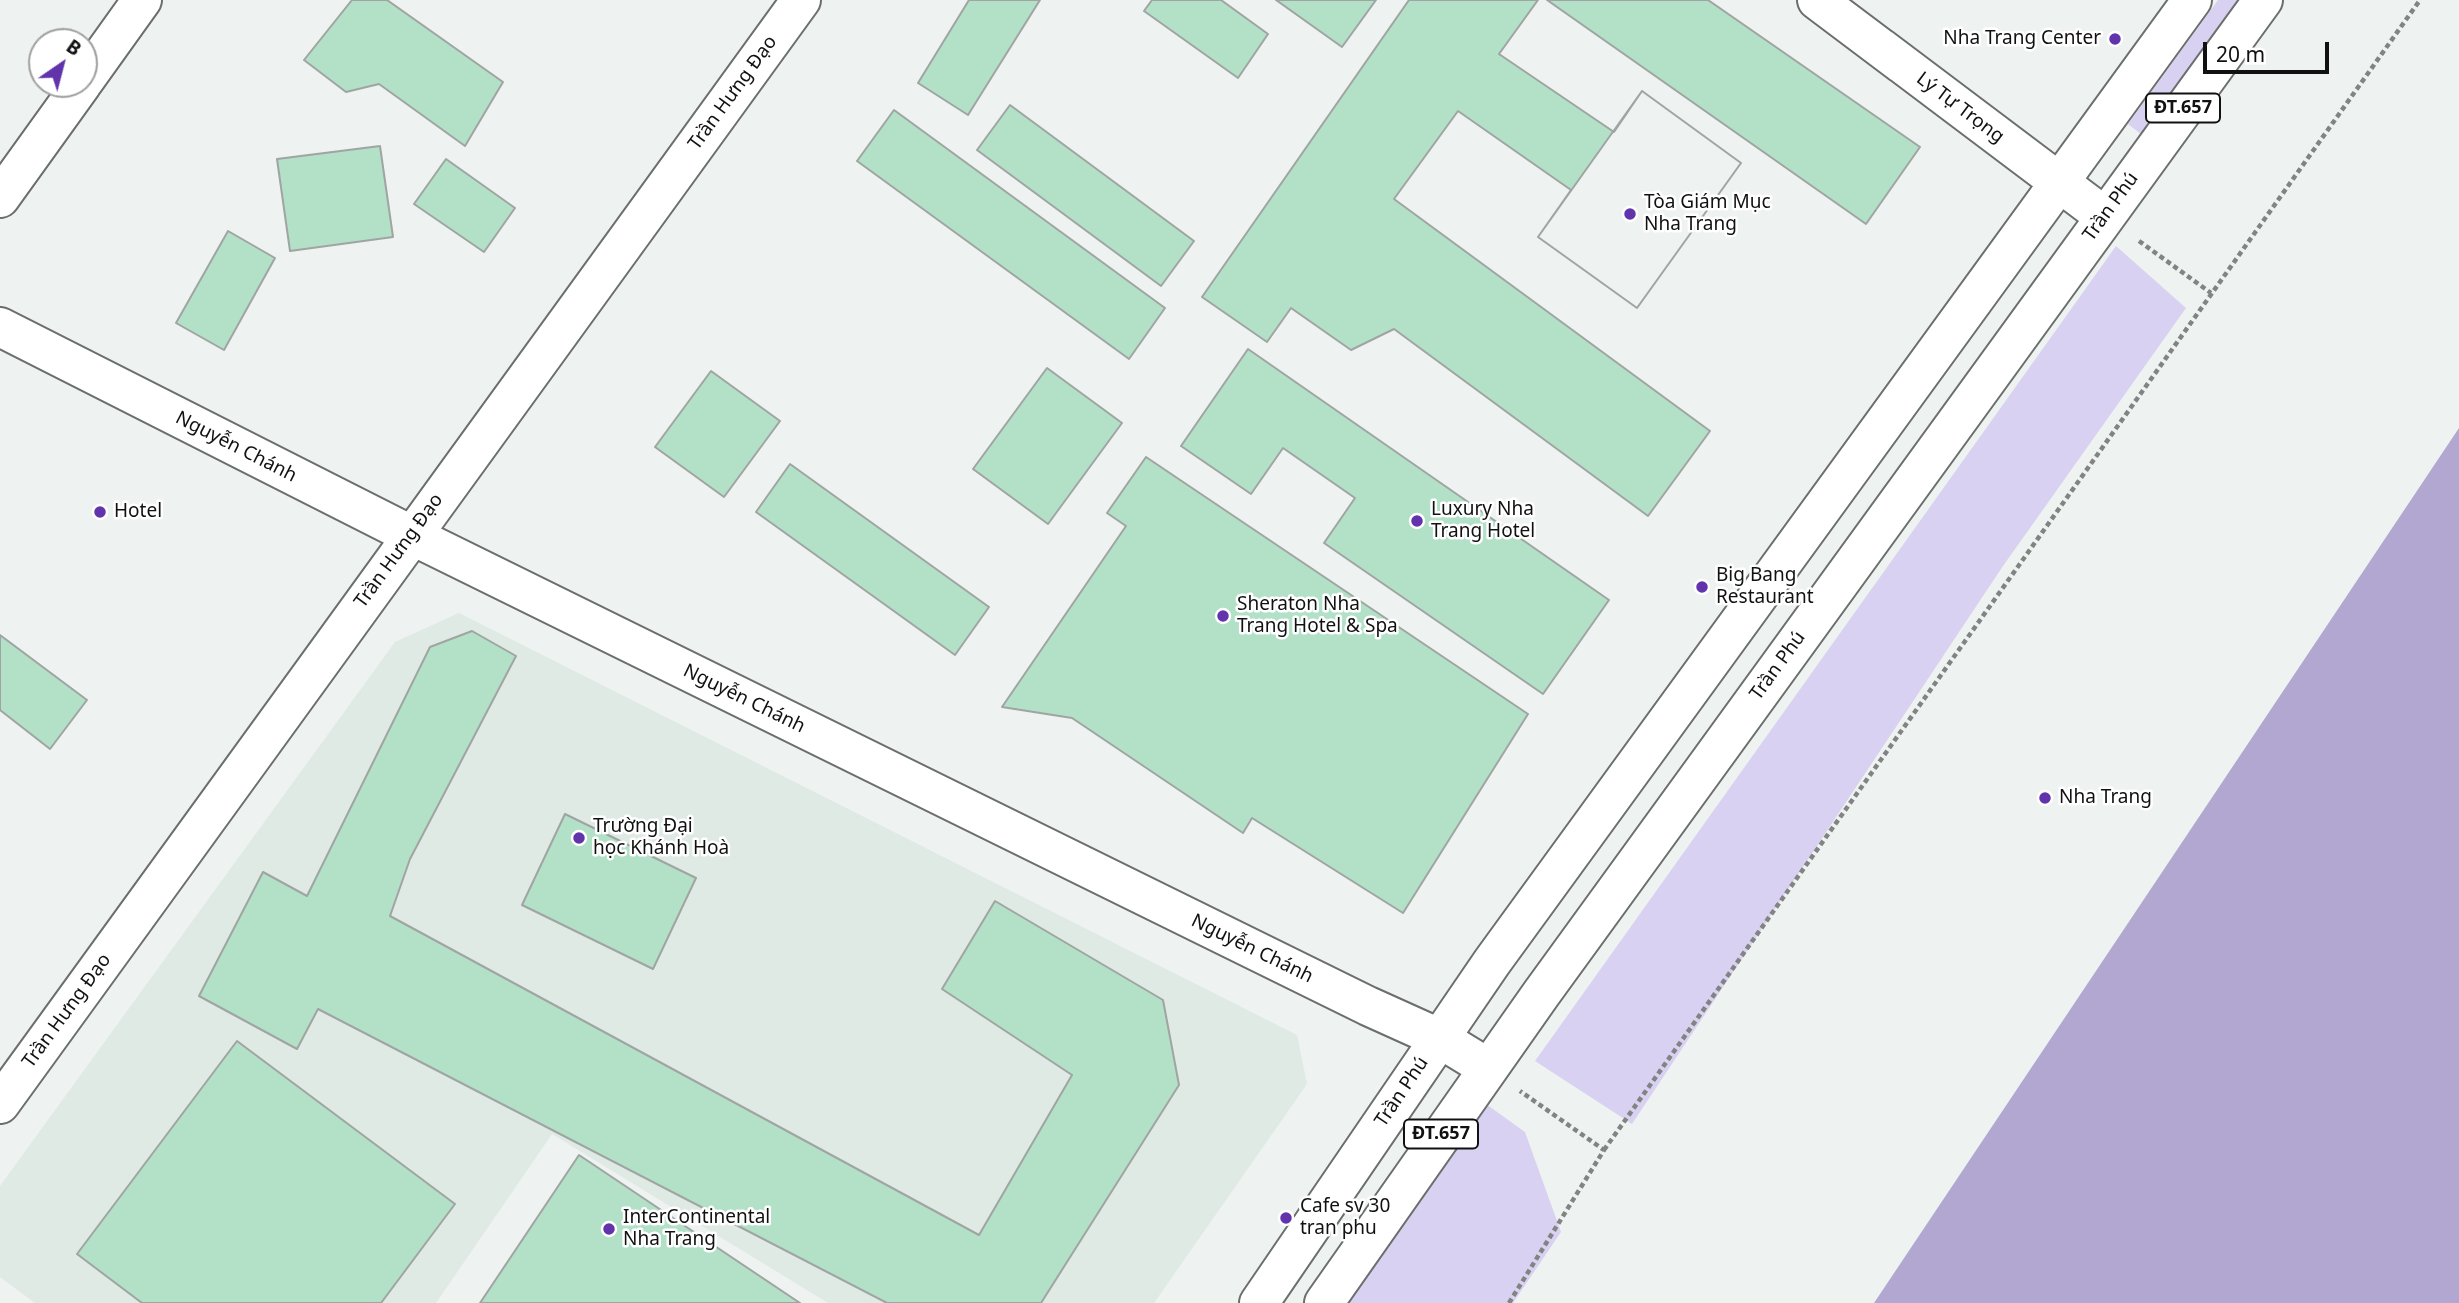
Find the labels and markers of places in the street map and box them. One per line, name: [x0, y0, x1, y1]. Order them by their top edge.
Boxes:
place label: Nha Trang Center: [1943, 28, 2101, 50]
marker: Nha Trang Center: [2107, 31, 2123, 47]
place label: Tòa Giám Mục Nha Trang: [1644, 192, 1771, 236]
marker: Tòa Giám Mục Nha Trang: [1622, 206, 1638, 222]
place label: Luxury Nha Trang Hotel: [1431, 499, 1535, 543]
place label: Hotel: [114, 501, 162, 523]
marker: Hotel: [92, 504, 108, 520]
marker: Luxury Nha Trang Hotel: [1409, 513, 1425, 529]
place label: Big Bang Restaurant: [1716, 565, 1814, 609]
marker: Big Bang Restaurant: [1694, 579, 1710, 595]
place label: Sheraton Nha Trang Hotel & Spa: [1237, 594, 1398, 638]
marker: Sheraton Nha Trang Hotel & Spa: [1215, 608, 1231, 624]
place label: Nha Trang: [2059, 787, 2152, 809]
marker: Nha Trang: [2037, 790, 2053, 806]
place label: Trường Đại học Khánh Hoà: [593, 816, 729, 860]
marker: Trường Đại học Khánh Hoà: [571, 830, 587, 846]
place label: Cafe sv 30 tran phu: [1300, 1196, 1390, 1240]
place label: InterContinental Nha Trang: [623, 1207, 770, 1251]
marker: Cafe sv 30 tran phu: [1278, 1210, 1294, 1226]
marker: InterContinental Nha Trang: [601, 1221, 617, 1237]

